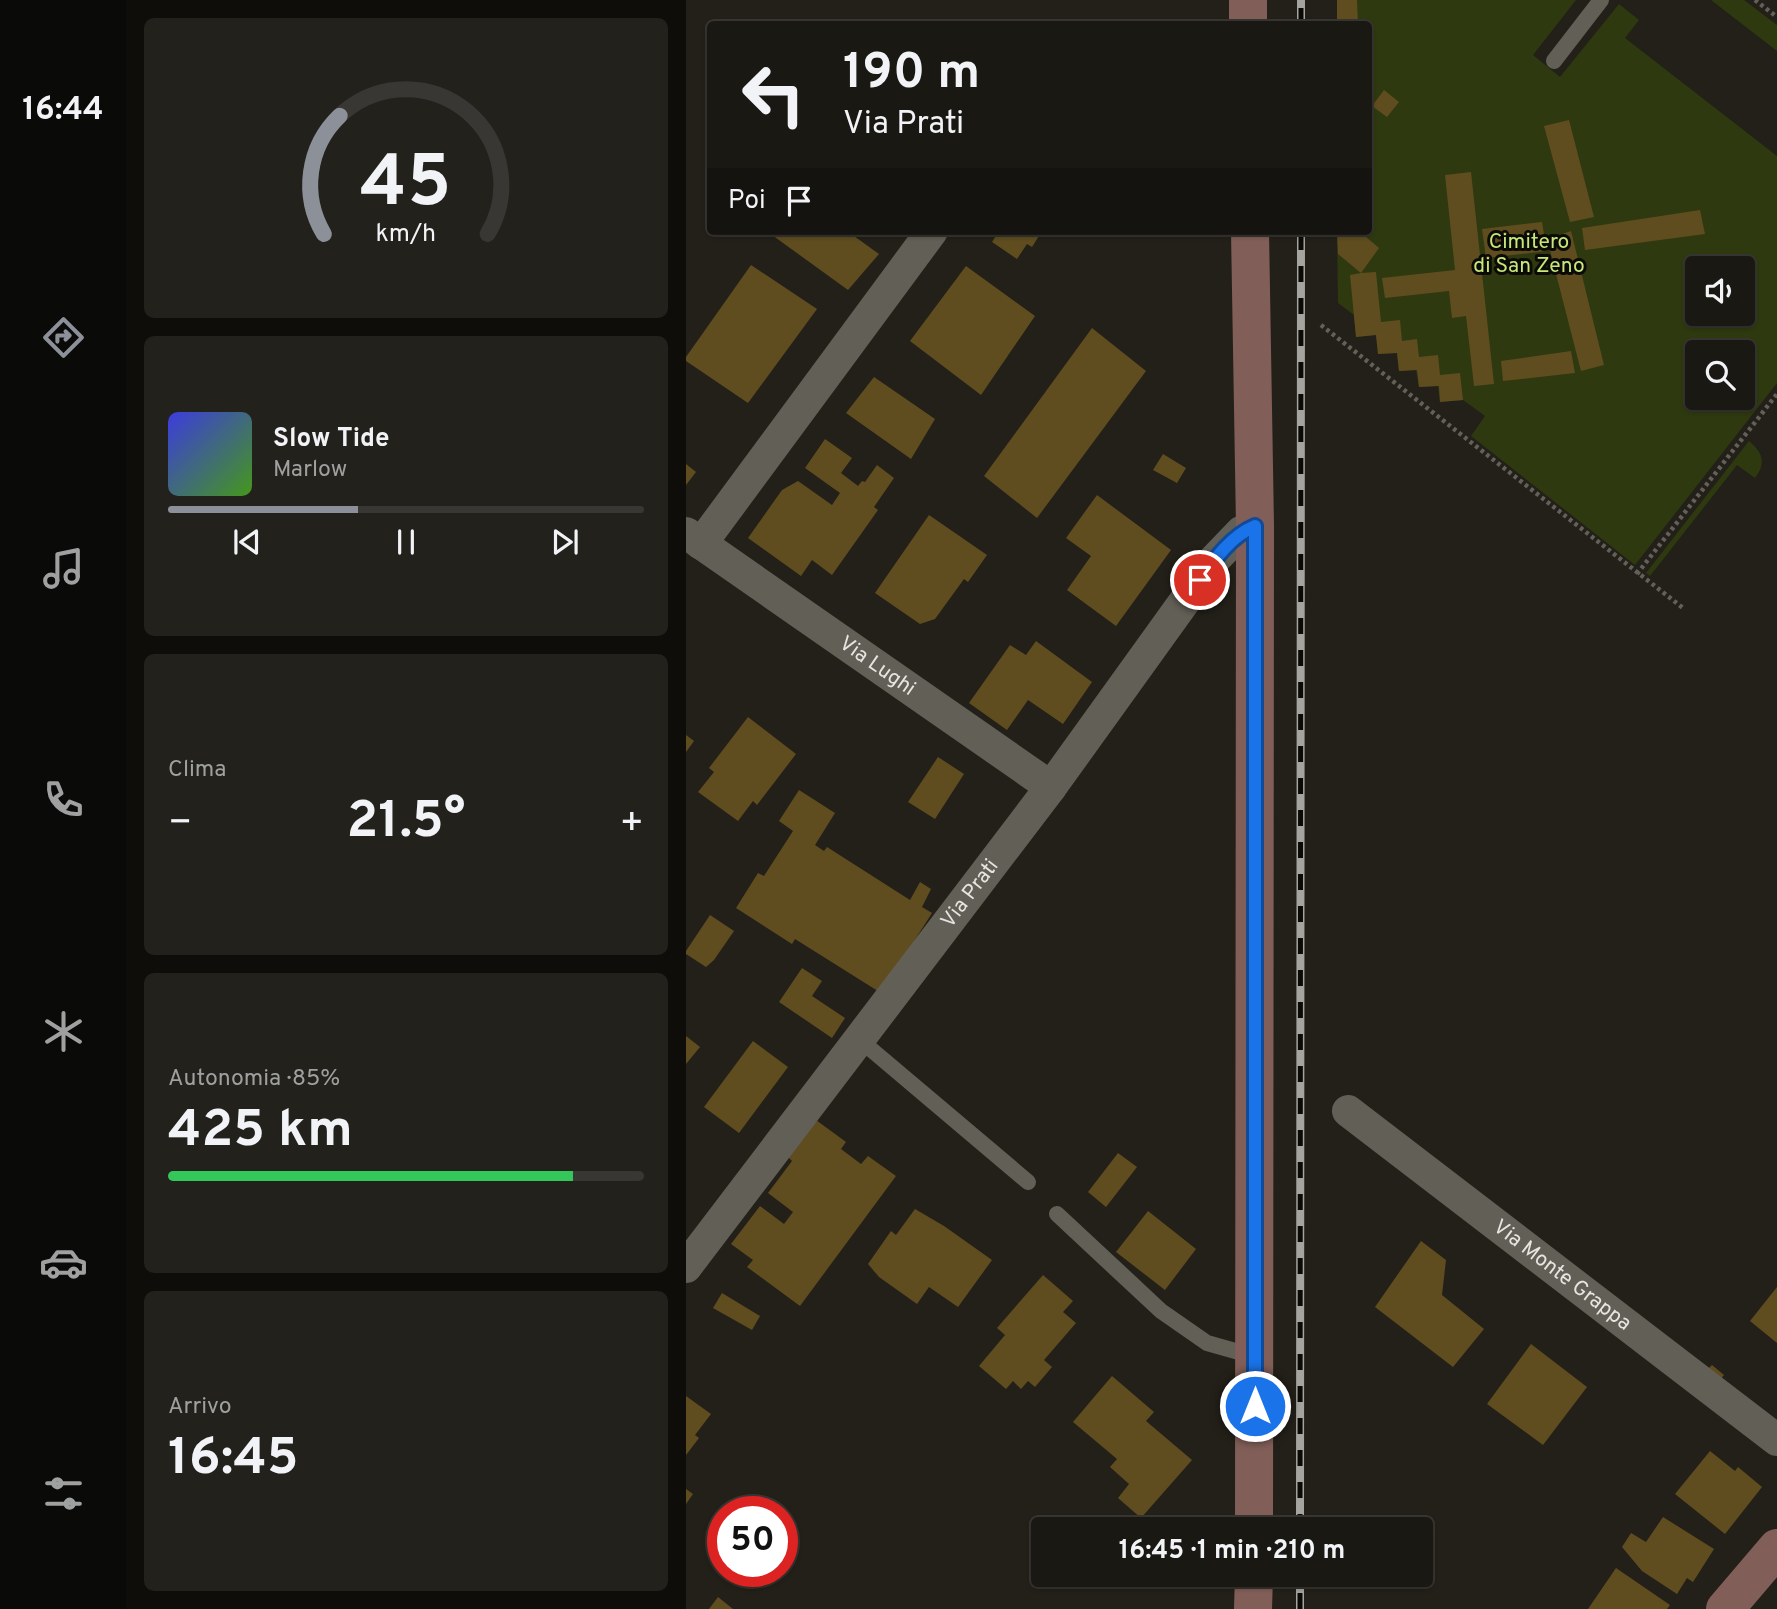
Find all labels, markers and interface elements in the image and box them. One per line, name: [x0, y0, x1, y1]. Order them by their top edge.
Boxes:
text: 190 m: [843, 44, 980, 106]
icon: left: [728, 49, 819, 140]
text: 16:44: [22, 91, 104, 131]
text: Via Prati: [843, 105, 964, 145]
text: 45: [360, 140, 452, 232]
icon: arrive: [780, 182, 818, 220]
text: Poi: [728, 185, 766, 218]
text: km/h: [376, 219, 436, 251]
park label: Cimitero di San Zeno: [1473, 229, 1585, 280]
map controls: [1685, 256, 1755, 410]
button: sound: [1685, 256, 1755, 326]
icon: directions: [39, 313, 88, 362]
button: search: [1685, 340, 1755, 410]
text: Slow Tide: [273, 423, 390, 456]
text: Marlow: [273, 456, 347, 485]
icon: previous: [228, 523, 266, 561]
icon: pause: [387, 523, 425, 561]
icon: next: [546, 523, 584, 561]
icon: music: [39, 544, 88, 593]
pin: [1170, 550, 1230, 610]
icon: arrive: [1181, 561, 1219, 599]
street label: Via Lughi: [834, 630, 921, 702]
text: Clima: [168, 756, 226, 785]
icon: phone: [39, 775, 88, 824]
text: 21.5°: [347, 790, 465, 856]
text: −: [168, 800, 193, 849]
text: +: [619, 800, 644, 849]
street label: Via Prati: [935, 854, 1005, 934]
icon: climate: [39, 1007, 88, 1056]
text: Autonomia · 85%: [168, 1065, 340, 1094]
text: 425 km: [168, 1099, 353, 1165]
street label: Via Monte Grappa: [1488, 1214, 1637, 1337]
icon: car: [39, 1238, 88, 1287]
position arrow: [1218, 1369, 1292, 1443]
text: Arrivo: [168, 1393, 232, 1422]
text: 16:45: [168, 1427, 299, 1493]
icon: filters: [39, 1469, 88, 1518]
speed limit sign: 50: [707, 1496, 798, 1587]
text: 16:45 · 1 min · 210 m: [1119, 1535, 1345, 1568]

